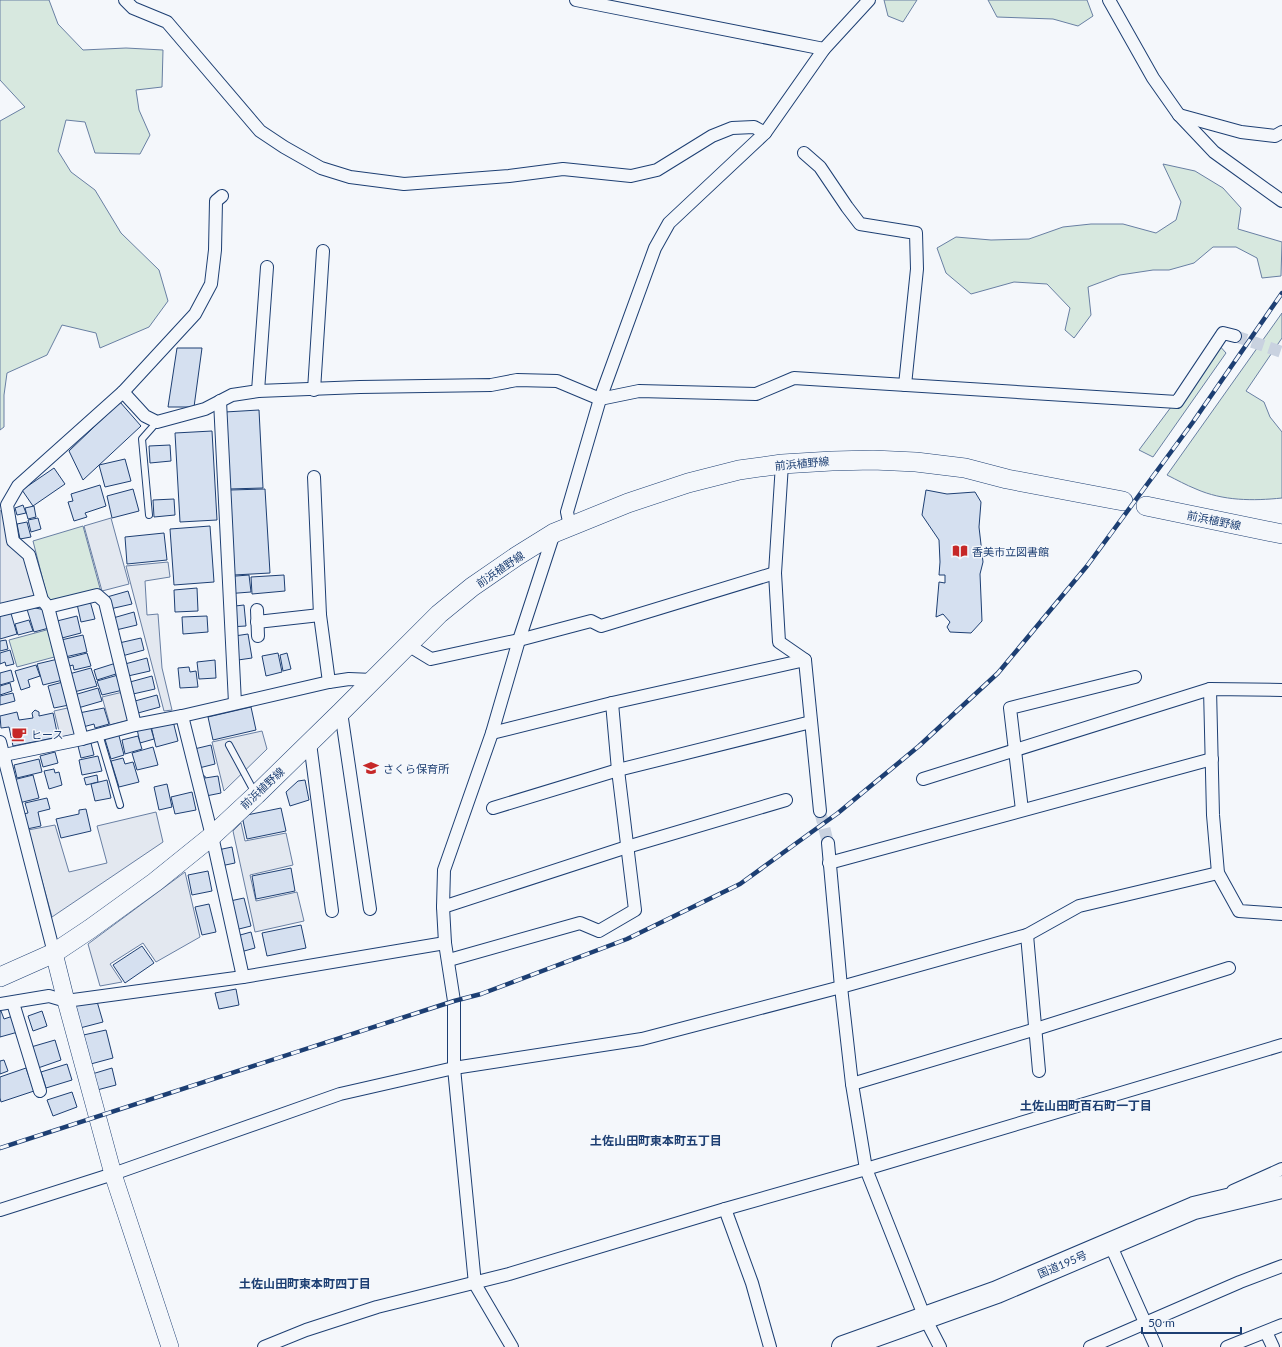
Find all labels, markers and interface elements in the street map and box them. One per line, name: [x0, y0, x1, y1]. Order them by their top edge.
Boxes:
street label: 前浜植野線: [774, 454, 830, 472]
street label: 前浜植野線: [1186, 508, 1242, 532]
library icon: 香美市立図書館: [951, 542, 969, 560]
place label: 香美市立図書館: [972, 545, 1049, 558]
street label: 前浜植野線: [474, 548, 526, 590]
cafe icon: ヒース: [10, 725, 28, 743]
place label: ヒース: [31, 728, 63, 741]
school or university icon: さくら保育所: [362, 759, 380, 777]
place label: さくら保育所: [383, 762, 450, 775]
street label: 前浜植野線: [237, 764, 287, 812]
district label: 土佐山田町百石町一丁目: [1020, 1098, 1152, 1113]
district label: 土佐山田町東本町五丁目: [590, 1133, 722, 1148]
street label: 国道195号: [1035, 1248, 1089, 1280]
district label: 土佐山田町東本町四丁目: [239, 1276, 371, 1291]
scale bar: [1142, 1309, 1241, 1335]
text: 50 m: [1148, 1315, 1175, 1330]

